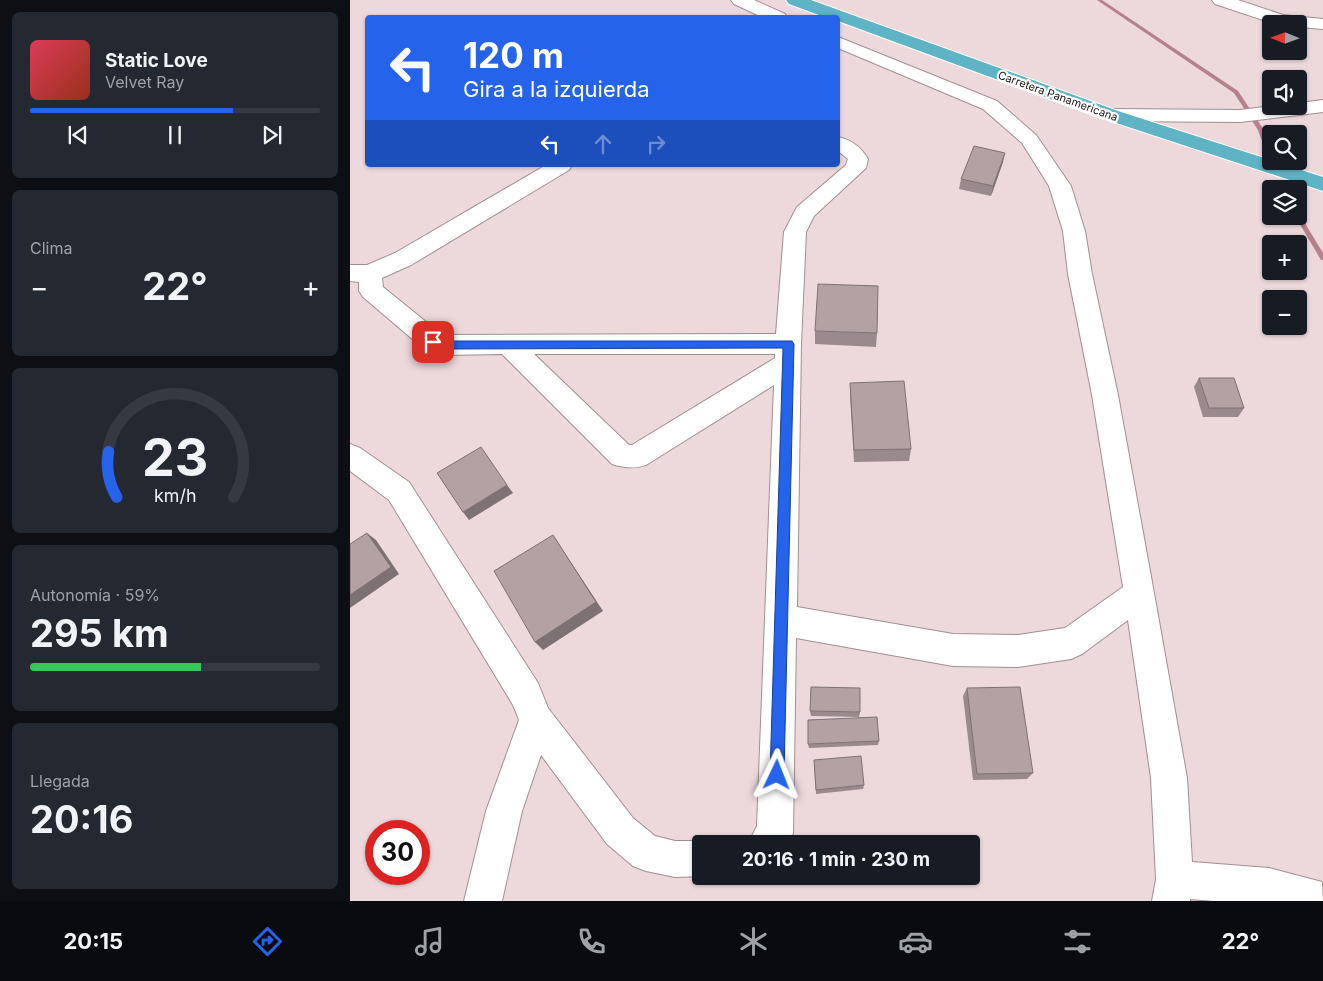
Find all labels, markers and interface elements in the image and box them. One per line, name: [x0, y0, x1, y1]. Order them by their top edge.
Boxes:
north arrow: [1262, 15, 1308, 60]
map controls: [1262, 15, 1307, 335]
text: 120 m: [463, 34, 564, 76]
icon: left: [380, 35, 445, 100]
text: Static Love: [105, 49, 208, 72]
street label: Carretera Panamericana: [996, 68, 1120, 124]
button: sound: [1262, 70, 1307, 115]
text: Velvet Ray: [105, 72, 184, 92]
text: Gira a la izquierda: [463, 76, 650, 102]
icon: previous: [64, 121, 92, 149]
icon: pause: [161, 121, 189, 149]
icon: next: [258, 121, 286, 149]
button: search: [1262, 125, 1307, 170]
icon: left: [536, 130, 564, 158]
icon: ahead: [589, 130, 617, 158]
icon: right: [642, 130, 670, 158]
button: layers: [1262, 180, 1307, 225]
button: +: [1262, 235, 1307, 280]
text: Clima: [30, 238, 72, 258]
text: 22°: [142, 263, 208, 309]
text: −: [30, 270, 49, 304]
text: +: [301, 270, 320, 304]
button: −: [1262, 290, 1307, 335]
pin: [412, 321, 454, 363]
icon: arrive: [419, 328, 447, 356]
text: 23: [142, 426, 208, 489]
text: km/h: [154, 485, 196, 506]
text: Autonomía · 59%: [30, 585, 160, 605]
text: 295 km: [30, 610, 169, 656]
position arrow: [750, 748, 802, 800]
text: Llegada: [30, 771, 90, 791]
text: 20:16: [30, 796, 133, 842]
speed limit sign: 30: [365, 820, 430, 885]
text: 20:16 · 1 min · 230 m: [742, 848, 930, 871]
icon: directions: [250, 924, 285, 959]
icon: music: [412, 924, 447, 959]
icon: phone: [574, 924, 609, 959]
icon: climate: [736, 924, 771, 959]
icon: car: [898, 924, 933, 959]
icon: filters: [1060, 924, 1095, 959]
text: 20:15: [63, 928, 123, 954]
text: 22°: [1222, 928, 1259, 954]

